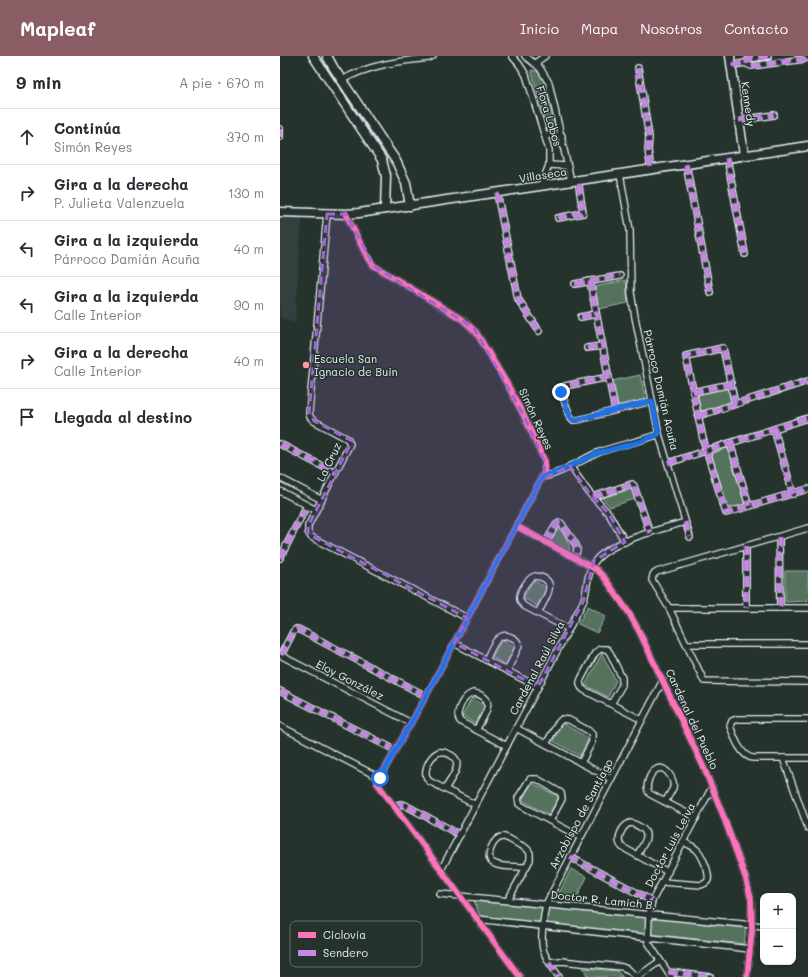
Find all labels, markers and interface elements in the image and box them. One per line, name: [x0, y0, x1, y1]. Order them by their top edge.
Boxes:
text: Mapleaf: [20, 16, 95, 41]
text: Inicio: [520, 19, 559, 38]
text: Mapa: [581, 19, 618, 38]
text: Nosotros: [640, 19, 702, 38]
text: Contacto: [724, 19, 788, 38]
text: 9 min: [16, 71, 61, 93]
text: A pie · 670 m: [179, 74, 264, 91]
street label: Kennedy: [738, 81, 759, 128]
street label: Flora Lobos: [533, 84, 566, 148]
text: Continúa: [54, 118, 121, 138]
icon: ahead: [16, 126, 38, 148]
text: 370 m: [227, 128, 264, 145]
text: Simón Reyes: [54, 138, 132, 155]
street label: Villaseca: [518, 163, 568, 186]
text: Gira a la derecha: [54, 174, 188, 194]
icon: right: [16, 182, 38, 204]
text: 130 m: [228, 184, 264, 201]
text: P. Julieta Valenzuela: [54, 194, 185, 211]
text: Gira a la izquierda: [54, 230, 199, 250]
icon: left: [16, 238, 38, 260]
text: 40 m: [234, 240, 264, 257]
text: Párroco Damián Acuña: [54, 250, 200, 267]
text: Gira a la izquierda: [54, 286, 199, 306]
icon: left: [16, 294, 38, 316]
text: 90 m: [234, 296, 264, 313]
text: Calle Interior: [54, 306, 142, 323]
street label: Párroco Damián Acuña: [640, 328, 683, 452]
text: Gira a la derecha: [54, 342, 188, 362]
icon: right: [16, 350, 38, 372]
place label: Escuela San Ignacio de Buin: [314, 351, 398, 379]
text: 40 m: [234, 352, 264, 369]
marker: Escuela San Ignacio de Buin: [301, 360, 311, 370]
text: Calle Interior: [54, 362, 142, 379]
route end: [552, 383, 570, 401]
street label: Simón Reyes: [516, 386, 557, 452]
icon: arrive: [16, 406, 38, 428]
text: Llegada al destino: [54, 407, 192, 427]
street label: La Cruz: [313, 440, 344, 484]
street label: Cardenal Raúl Silva: [505, 618, 568, 717]
street label: Eloy González: [314, 656, 387, 703]
street label: Cardenal del Pueblo: [663, 666, 723, 772]
street label: Arzobispo de Santiago: [545, 756, 616, 871]
route start: [371, 769, 389, 787]
street label: Doctor Luis Leiva: [641, 800, 698, 890]
street label: Doctor R. Lamich B.: [550, 887, 656, 912]
map controls: [760, 893, 796, 965]
button: +: [760, 893, 796, 929]
legend: [290, 921, 422, 967]
text: Ciclovía: [323, 927, 366, 942]
button: −: [760, 929, 796, 965]
text: Sendero: [323, 945, 368, 960]

